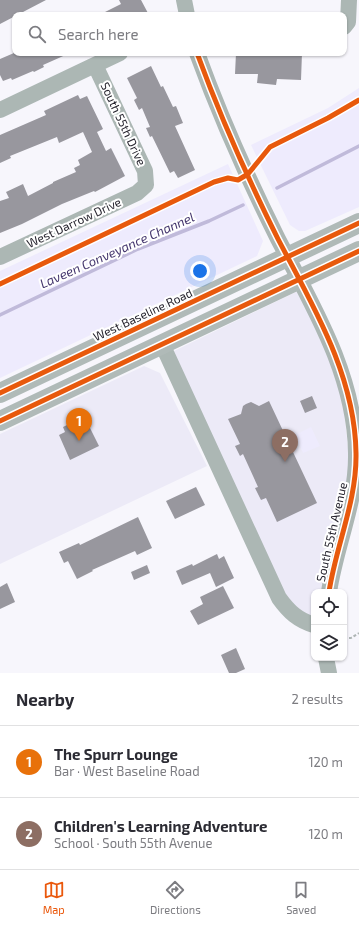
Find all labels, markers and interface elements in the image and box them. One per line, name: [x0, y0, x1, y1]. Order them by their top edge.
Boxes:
search box: [12, 12, 347, 56]
icon: search: [26, 23, 48, 45]
text: Search here: [58, 25, 139, 43]
street label: South 55th Drive: [99, 80, 149, 167]
street label: West Darrow Drive: [24, 194, 123, 250]
water label: Laveen Conveyance Channel: [37, 209, 197, 291]
your location: [190, 261, 210, 281]
street label: West Baseline Road: [91, 285, 194, 343]
pin: 1: [66, 408, 92, 441]
pin: 2: [272, 429, 298, 462]
street label: South 55th Avenue: [313, 481, 349, 583]
map controls: [311, 589, 347, 661]
button: locate: [311, 589, 347, 625]
button: layers: [311, 625, 347, 661]
text: Nearby: [16, 689, 74, 709]
text: 2 results: [291, 691, 343, 707]
text: The Spurr Lounge: [54, 745, 178, 763]
text: 1: [26, 754, 32, 770]
text: 120 m: [308, 754, 343, 770]
text: Bar · West Baseline Road: [54, 763, 200, 779]
text: Children's Learning Adventure: [54, 817, 267, 835]
text: 2: [25, 826, 33, 842]
text: 120 m: [308, 826, 343, 842]
text: School · South 55th Avenue: [54, 835, 212, 851]
tab: Map: [43, 879, 65, 916]
tab: Directions: [150, 879, 201, 916]
tab: Saved: [286, 879, 316, 916]

